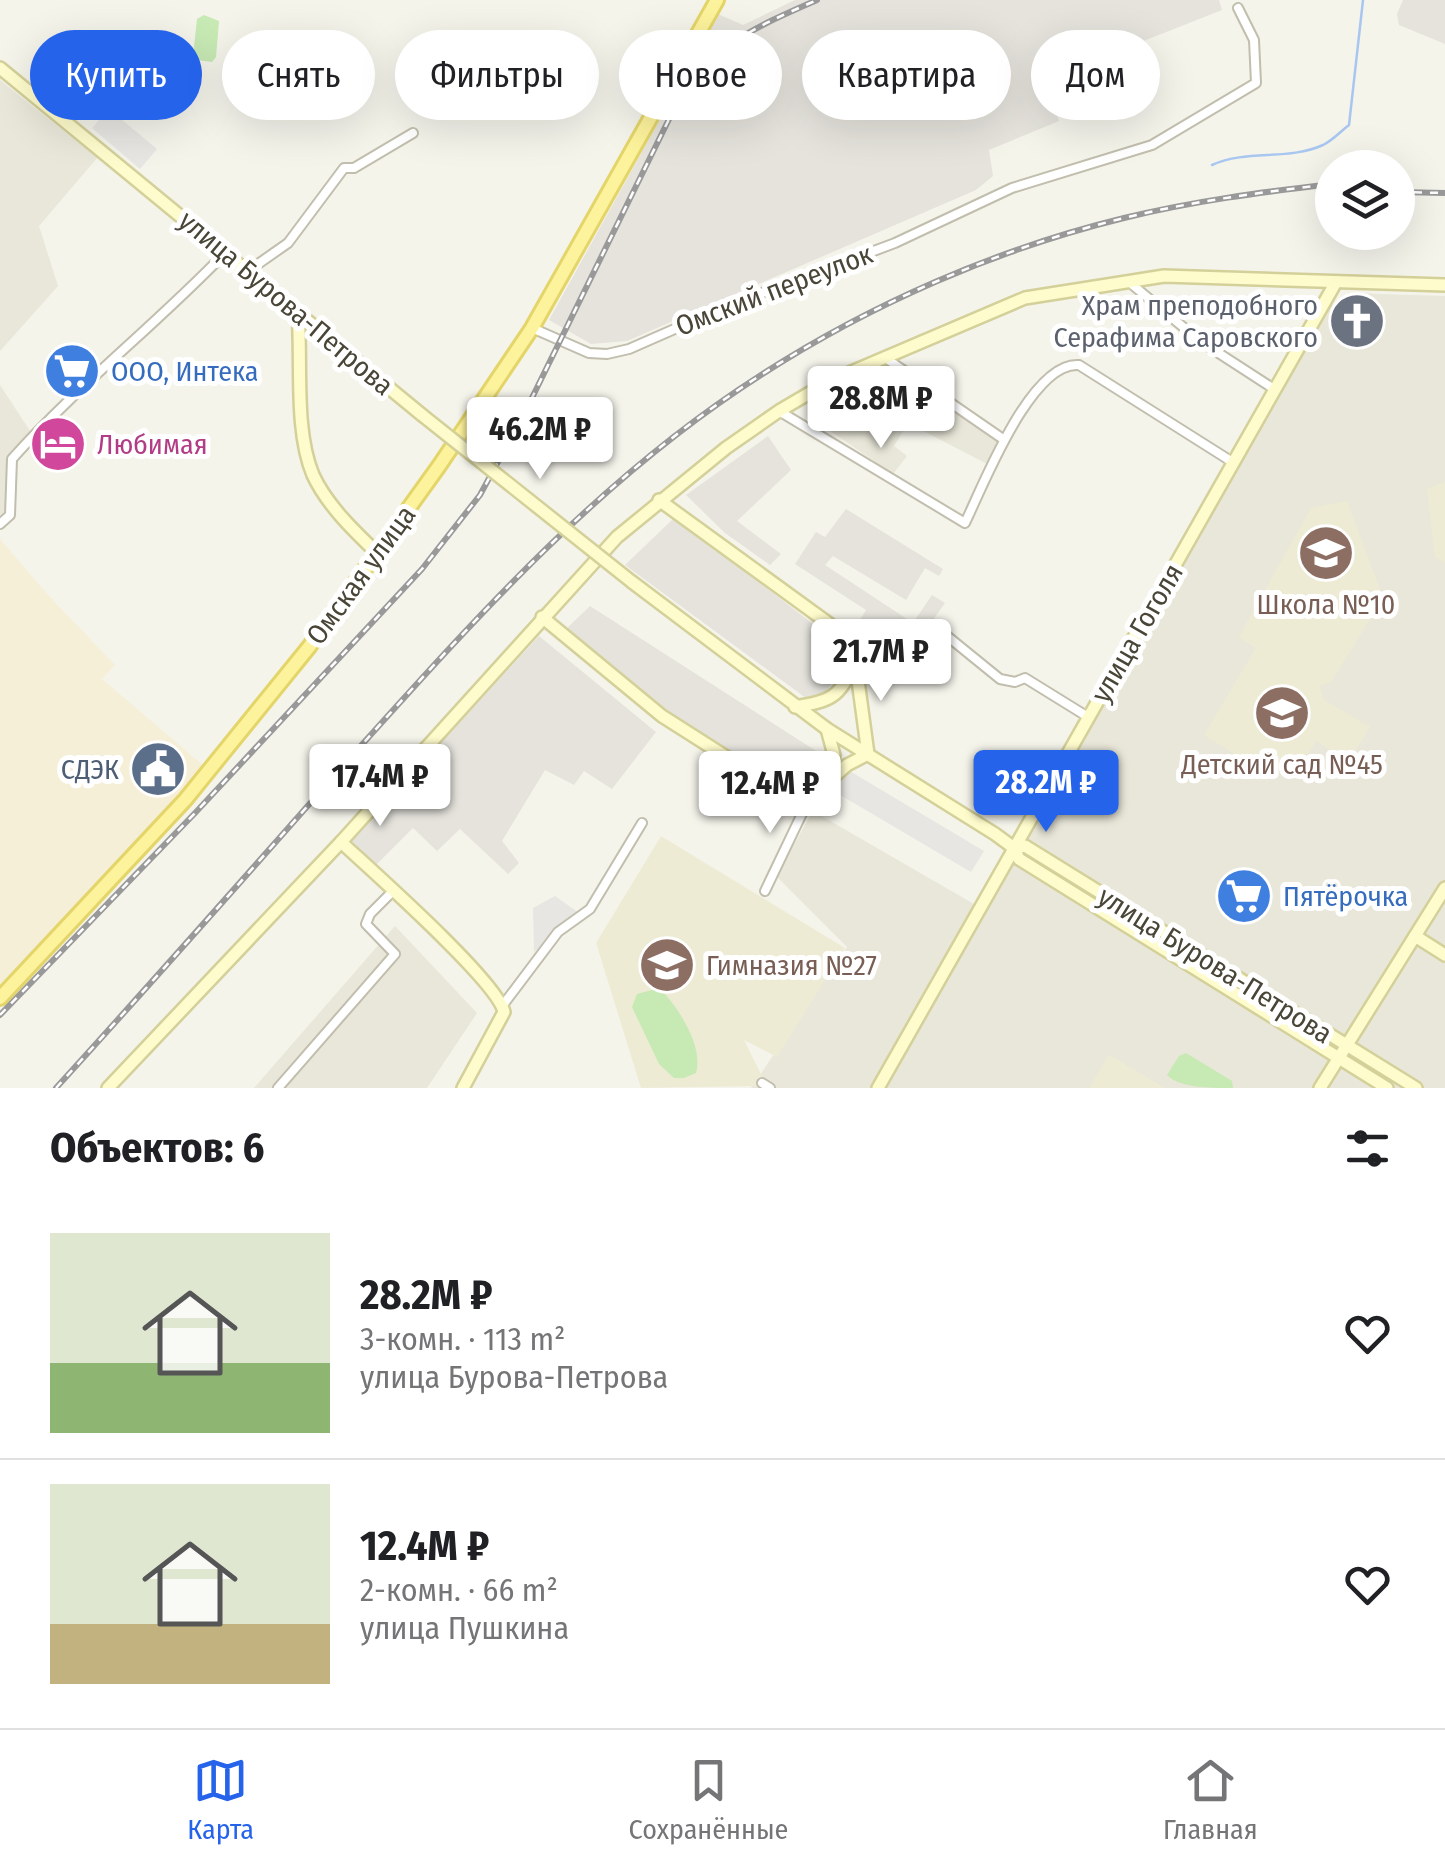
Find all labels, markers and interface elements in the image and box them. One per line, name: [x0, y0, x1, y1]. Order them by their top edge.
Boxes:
chip: Купить: [30, 30, 202, 120]
chip: Снять: [222, 30, 375, 120]
chip: Фильтры: [395, 30, 599, 120]
chip: Новое: [619, 30, 782, 120]
chip: Квартира: [802, 30, 1011, 120]
chip: Дом: [1031, 30, 1160, 120]
map controls: [1315, 150, 1415, 250]
button: layers: [1315, 150, 1415, 250]
street label: улица Бурова-Петрова: [172, 204, 400, 402]
street label: Омский переулок: [671, 237, 877, 343]
place label: Храм преподобного Серафима Саровского: [1053, 289, 1318, 354]
church icon: Храм преподобного Серафима Саровского: [1327, 291, 1387, 351]
supermarket icon: ООО, Интека: [42, 341, 102, 401]
place label: ООО, Интека: [111, 355, 258, 388]
pin: 28.8M ₽: [789, 366, 973, 451]
text: 28.8M ₽: [830, 379, 932, 417]
pin: 46.2M ₽: [448, 397, 632, 482]
text: 46.2M ₽: [489, 410, 591, 448]
hotel icon: Любимая: [28, 414, 88, 474]
place label: Любимая: [97, 428, 208, 461]
street label: Омская улица: [300, 499, 422, 651]
school or university icon: Школа №10: [1296, 523, 1356, 583]
street label: улица Гоголя: [1084, 558, 1190, 708]
place label: Школа №10: [1257, 588, 1395, 621]
pin: 21.7M ₽: [789, 619, 973, 704]
text: 21.7M ₽: [833, 632, 929, 670]
school or university icon: Детский сад №45: [1252, 683, 1312, 743]
public building icon: СДЭК: [128, 739, 188, 799]
pin: 17.4M ₽: [288, 744, 472, 829]
place label: Детский сад №45: [1180, 748, 1383, 781]
pin: 28.2M ₽: [954, 750, 1138, 835]
pin: 12.4M ₽: [678, 751, 862, 836]
place label: СДЭК: [61, 753, 119, 786]
text: 17.4M ₽: [331, 757, 429, 795]
text: 28.2M ₽: [996, 763, 1096, 801]
text: 12.4M ₽: [721, 764, 819, 802]
supermarket icon: Пятёрочка: [1214, 866, 1274, 926]
street label: улица Бурова-Петрова: [1092, 880, 1338, 1050]
place label: Пятёрочка: [1283, 880, 1408, 913]
school or university icon: Гимназия №27: [637, 935, 697, 995]
place label: Гимназия №27: [706, 949, 877, 982]
icon: filters: [1340, 1121, 1395, 1176]
text: Объектов: 6: [50, 1123, 264, 1173]
text: 28.2M ₽: [360, 1270, 492, 1320]
icon: home: [130, 1273, 250, 1393]
icon: heart: [1340, 1306, 1395, 1361]
text: 3-комн. · 113 m²: [360, 1320, 565, 1358]
text: улица Бурова-Петрова: [360, 1358, 668, 1396]
text: 12.4M ₽: [360, 1521, 489, 1571]
icon: home: [130, 1524, 250, 1644]
icon: heart: [1340, 1557, 1395, 1612]
text: 2-комн. · 66 m²: [360, 1571, 558, 1609]
text: улица Пушкина: [360, 1609, 569, 1647]
tab: Карта: [187, 1753, 254, 1846]
tab: Сохранённые: [629, 1753, 788, 1846]
tab: Главная: [1163, 1753, 1258, 1846]

